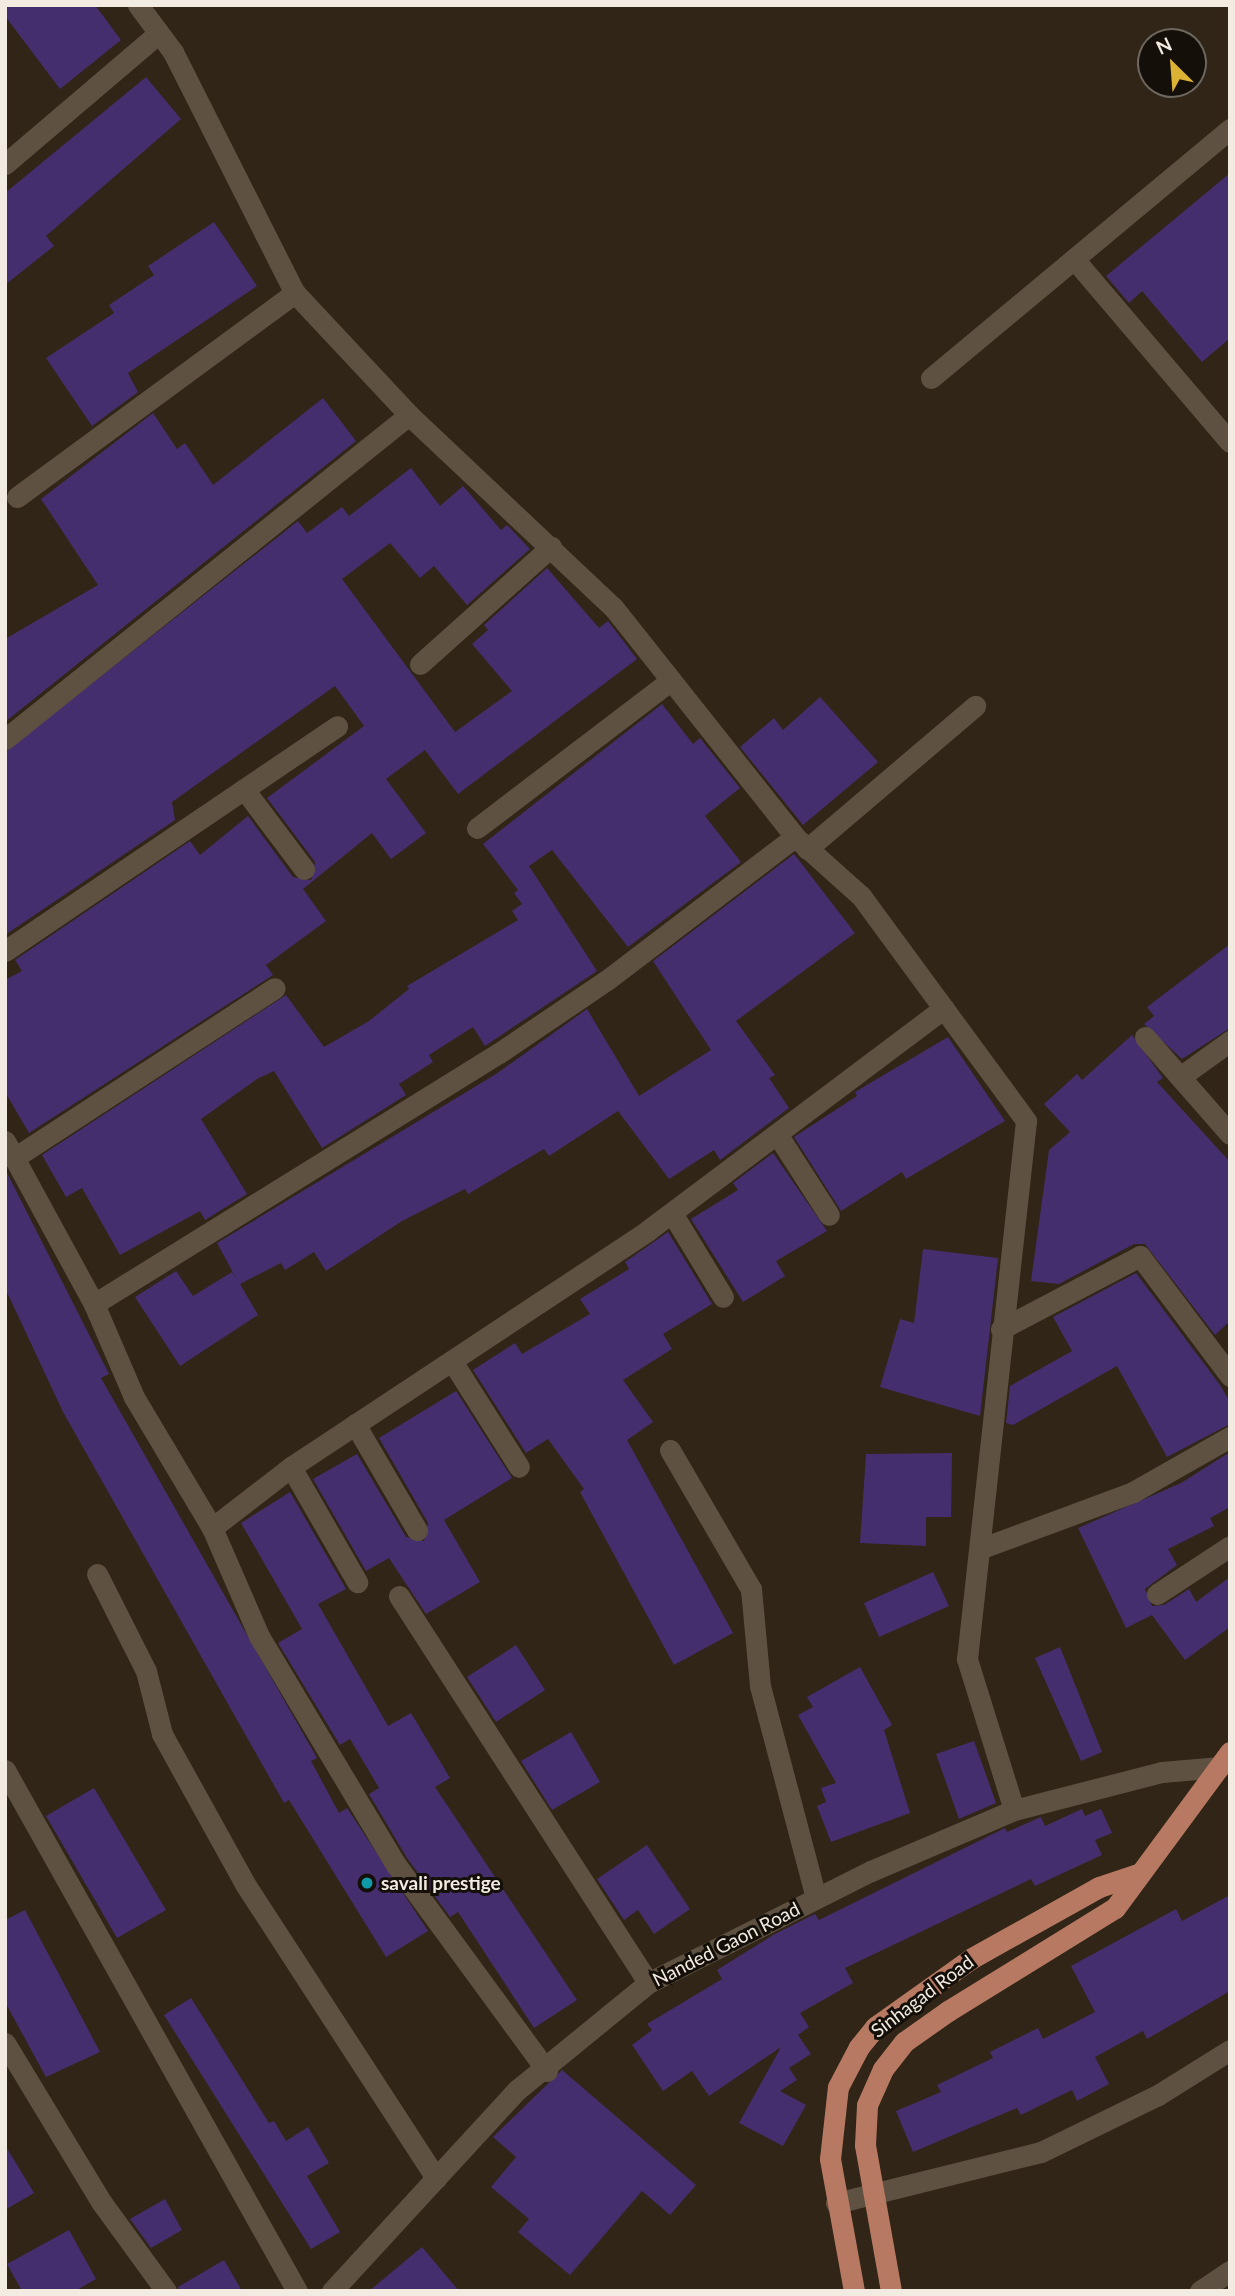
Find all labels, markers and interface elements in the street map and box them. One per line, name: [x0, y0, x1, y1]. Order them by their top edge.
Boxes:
north arrow: [1137, 28, 1207, 98]
text: N: [1152, 32, 1175, 59]
place label: savali prestige: [381, 1872, 501, 1894]
marker: savali prestige: [359, 1875, 375, 1891]
street label: Nanded Gaon Road: [649, 1897, 803, 1991]
street label: Sinhagad Road: [866, 1950, 978, 2042]

